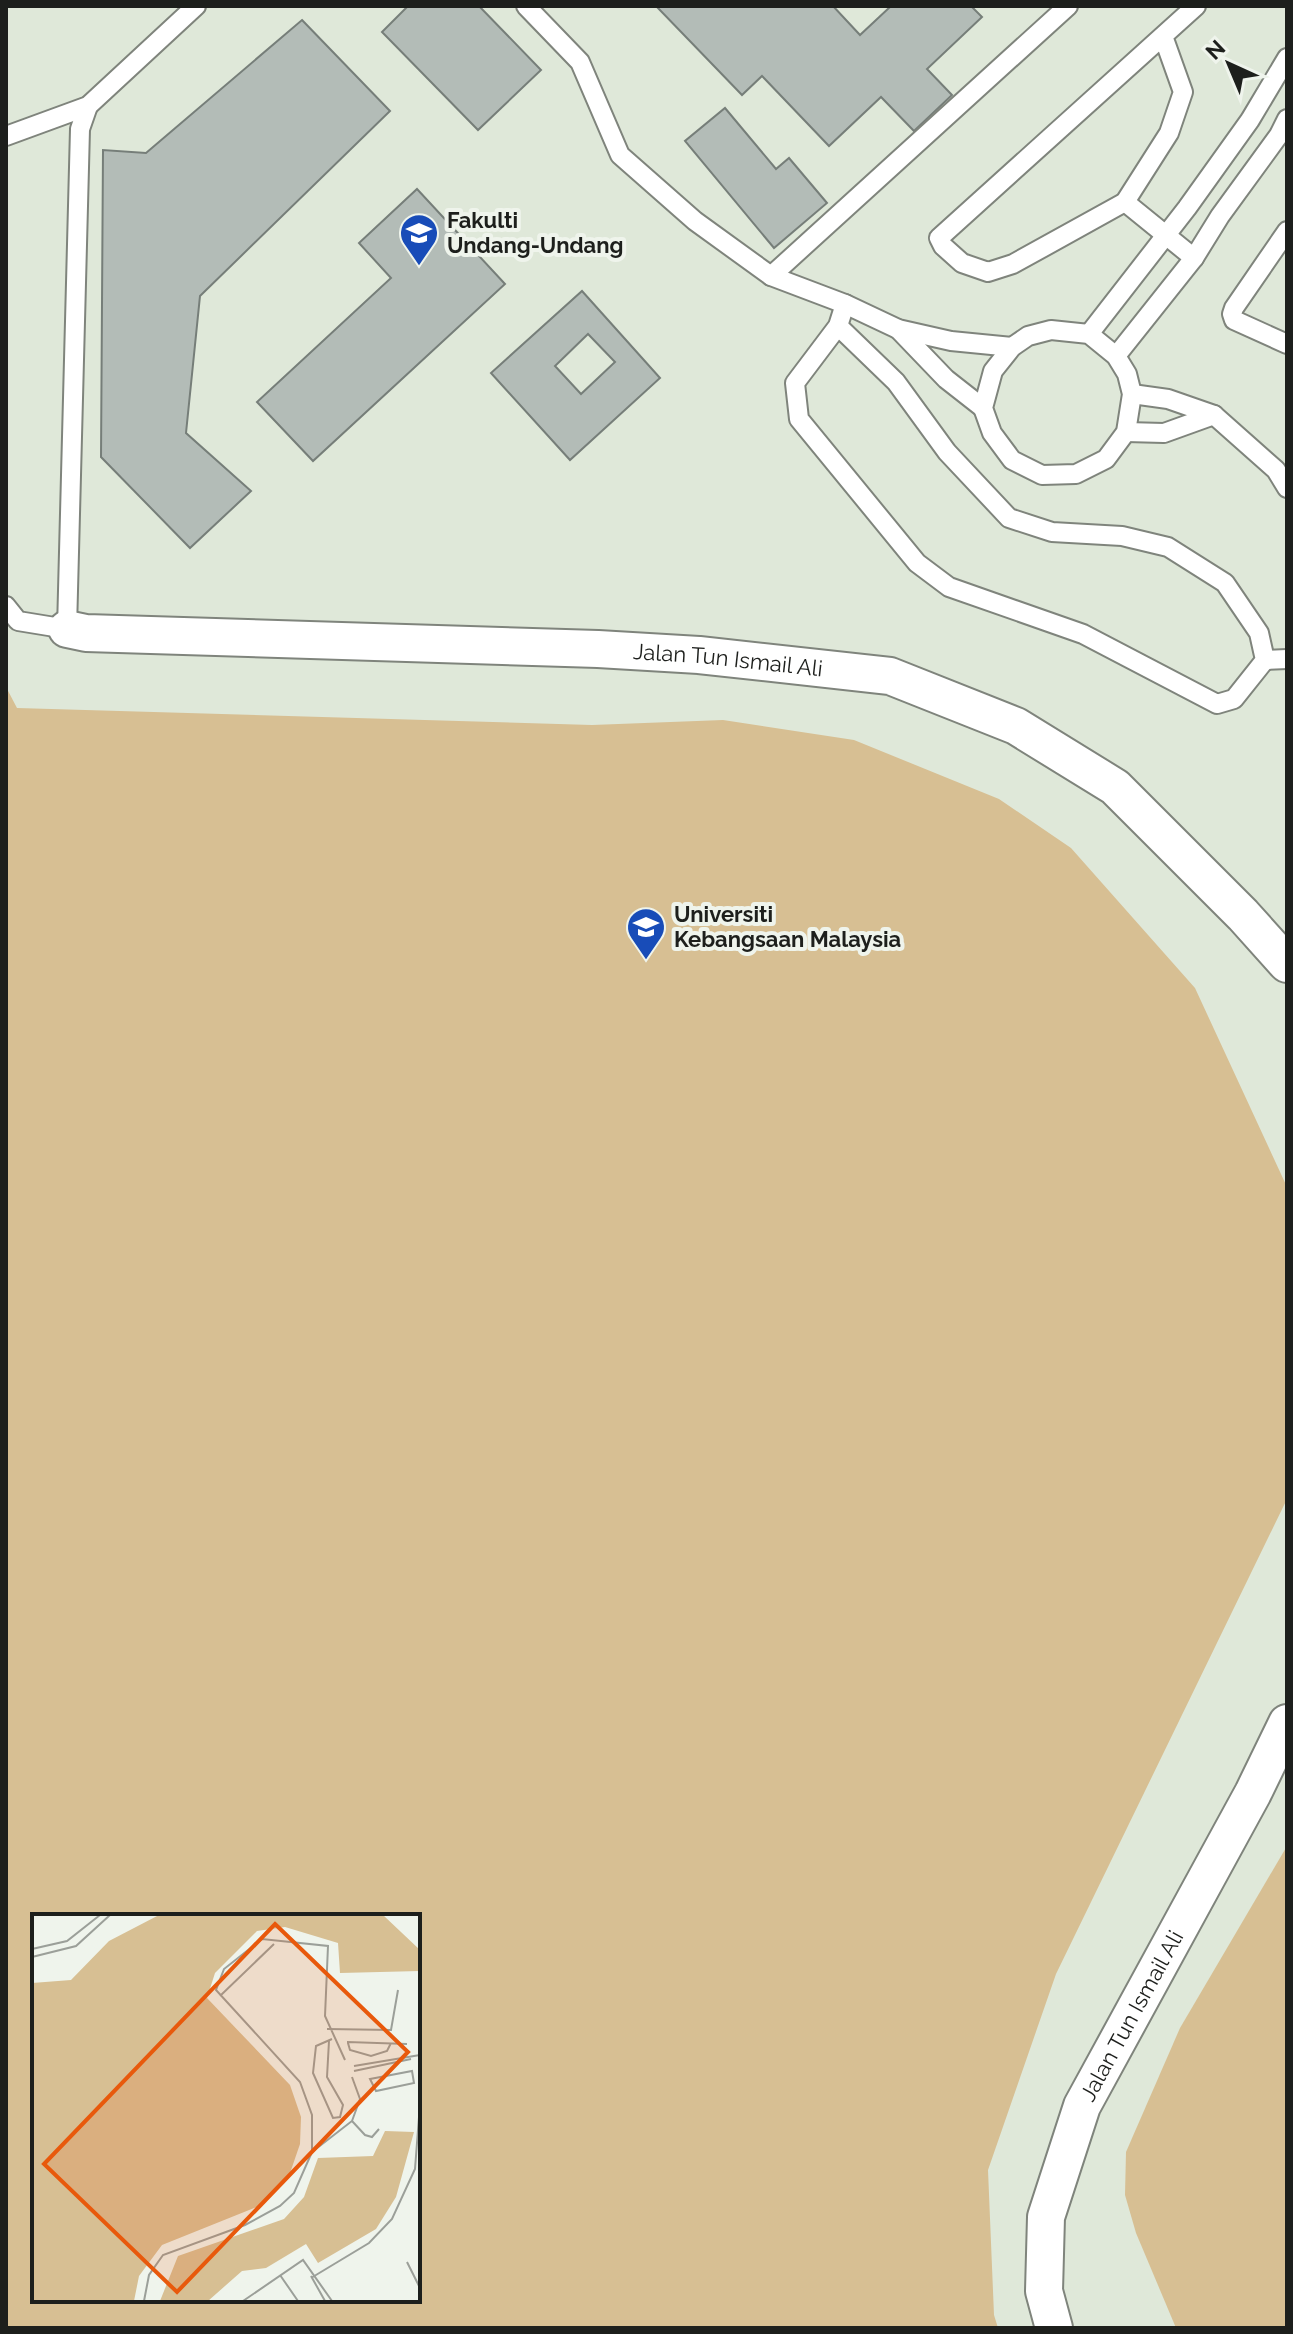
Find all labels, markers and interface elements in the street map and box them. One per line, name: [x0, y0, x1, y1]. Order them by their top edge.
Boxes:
north arrow: [1189, 24, 1269, 104]
text: N: [1200, 34, 1230, 65]
place label: Fakulti Undang-Undang: [447, 207, 624, 258]
school or university icon: Fakulti Undang-Undang: [398, 212, 440, 267]
street label: Jalan Tun Ismail Ali: [632, 638, 824, 682]
place label: Universiti Kebangsaan Malaysia: [674, 901, 901, 952]
school or university icon: Universiti Kebangsaan Malaysia: [625, 906, 667, 961]
inset map: [32, 1914, 420, 2302]
street label: Jalan Tun Ismail Ali: [1074, 1926, 1188, 2105]

